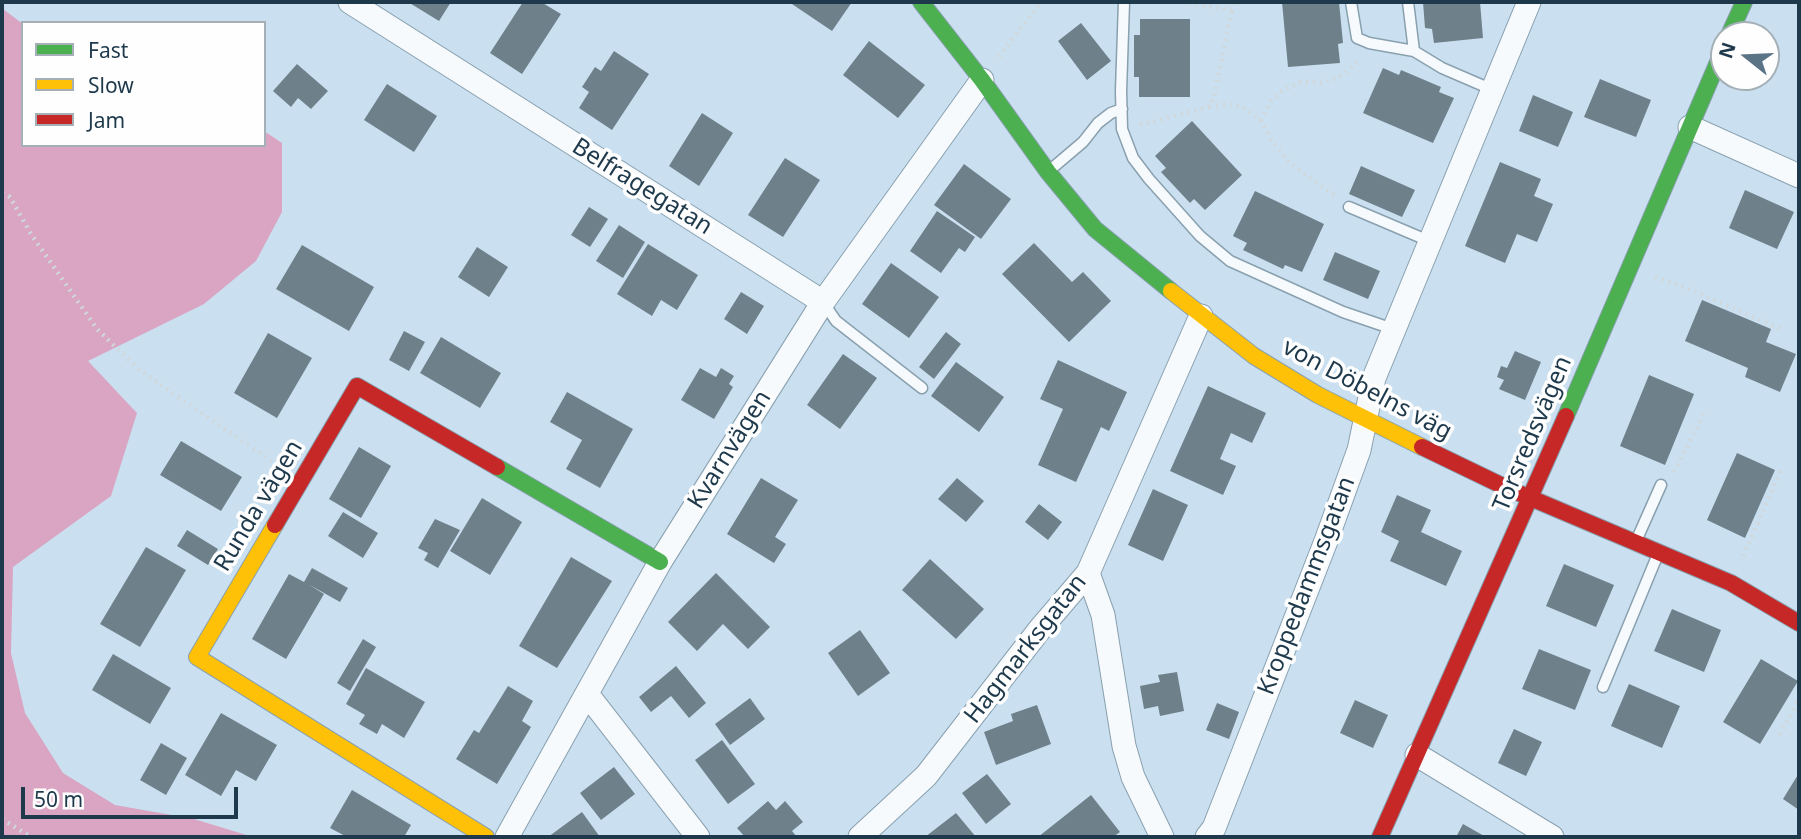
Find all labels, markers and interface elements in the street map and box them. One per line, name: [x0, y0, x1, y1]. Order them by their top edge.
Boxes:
legend: [21, 21, 266, 147]
north arrow: [1710, 21, 1780, 91]
text: Fast: [88, 36, 128, 64]
text: N: [1712, 39, 1742, 62]
text: Slow: [88, 71, 134, 99]
text: Jam: [88, 106, 125, 134]
street label: Belfragegatan: [567, 132, 717, 242]
street label: von Döbelns väg: [1278, 333, 1456, 447]
street label: Torsredsvägen: [1487, 352, 1579, 516]
street label: Kvarnvägen: [682, 386, 778, 514]
street label: Runda vägen: [209, 435, 309, 577]
street label: Kroppedammsgatan: [1252, 473, 1362, 699]
street label: Hagmarksgatan: [959, 569, 1093, 729]
scale bar: [24, 772, 242, 816]
text: 50 m: [34, 785, 83, 813]

